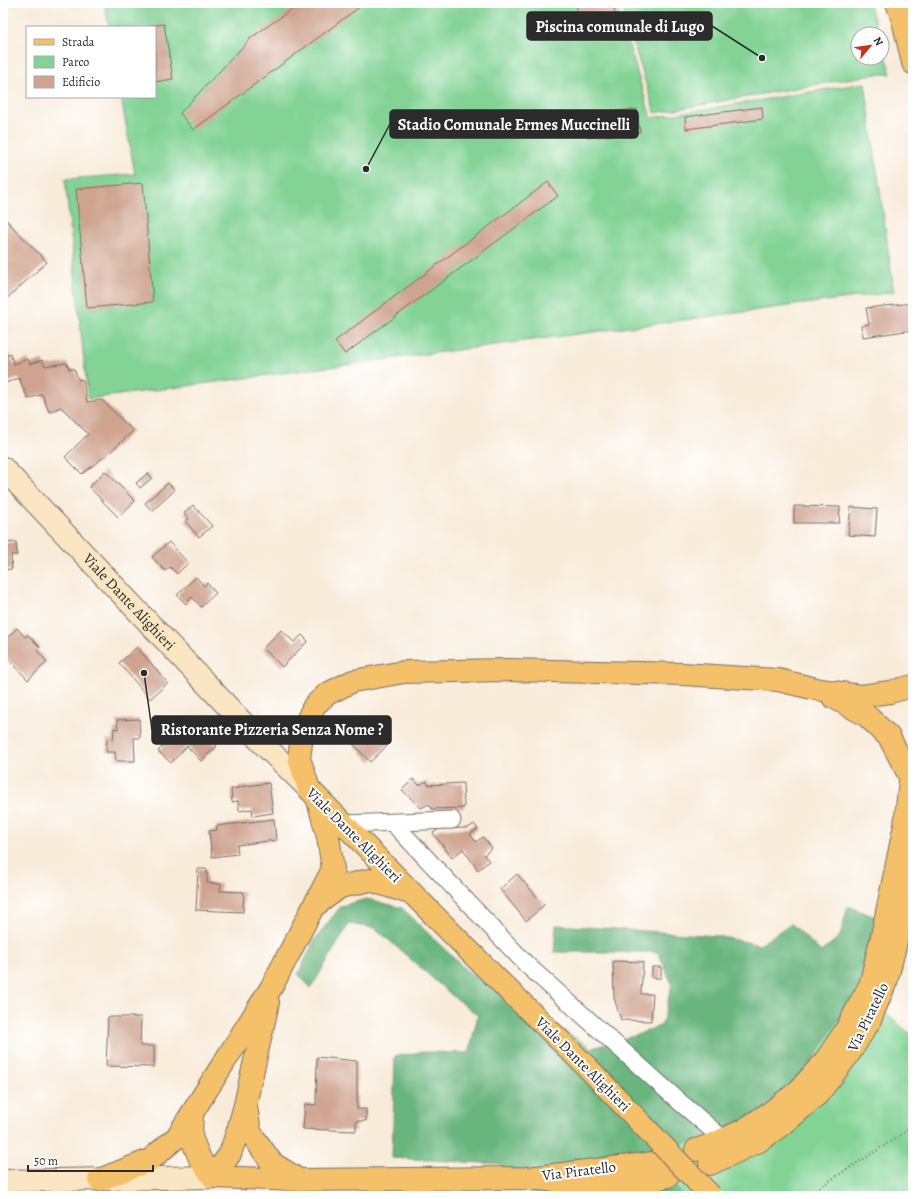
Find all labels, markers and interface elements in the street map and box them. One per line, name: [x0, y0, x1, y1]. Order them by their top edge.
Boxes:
callout: Piscina comunale di Lugo: [527, 12, 712, 40]
text: Piscina comunale di Lugo: [535, 16, 705, 38]
legend: [26, 26, 156, 98]
north arrow: [850, 26, 890, 66]
text: Strada: [62, 34, 95, 50]
text: N: [870, 34, 887, 49]
text: Parco: [62, 54, 89, 70]
text: Edificio: [62, 74, 100, 90]
callout: Stadio Comunale Ermes Muccinelli: [390, 110, 638, 138]
text: Stadio Comunale Ermes Muccinelli: [398, 114, 631, 136]
street label: Viale Dante Alighieri: [78, 548, 180, 655]
callout: Ristorante Pizzeria Senza Nome ?: [152, 716, 391, 744]
text: Ristorante Pizzeria Senza Nome ?: [161, 719, 384, 741]
street label: Viale Dante Alighieri: [302, 783, 406, 887]
street label: Via Piratello: [842, 979, 893, 1056]
street label: Viale Dante Alighieri: [531, 1012, 635, 1116]
scale bar: [28, 1147, 153, 1173]
text: 50 m: [34, 1153, 58, 1169]
street label: Via Piratello: [540, 1157, 617, 1186]

